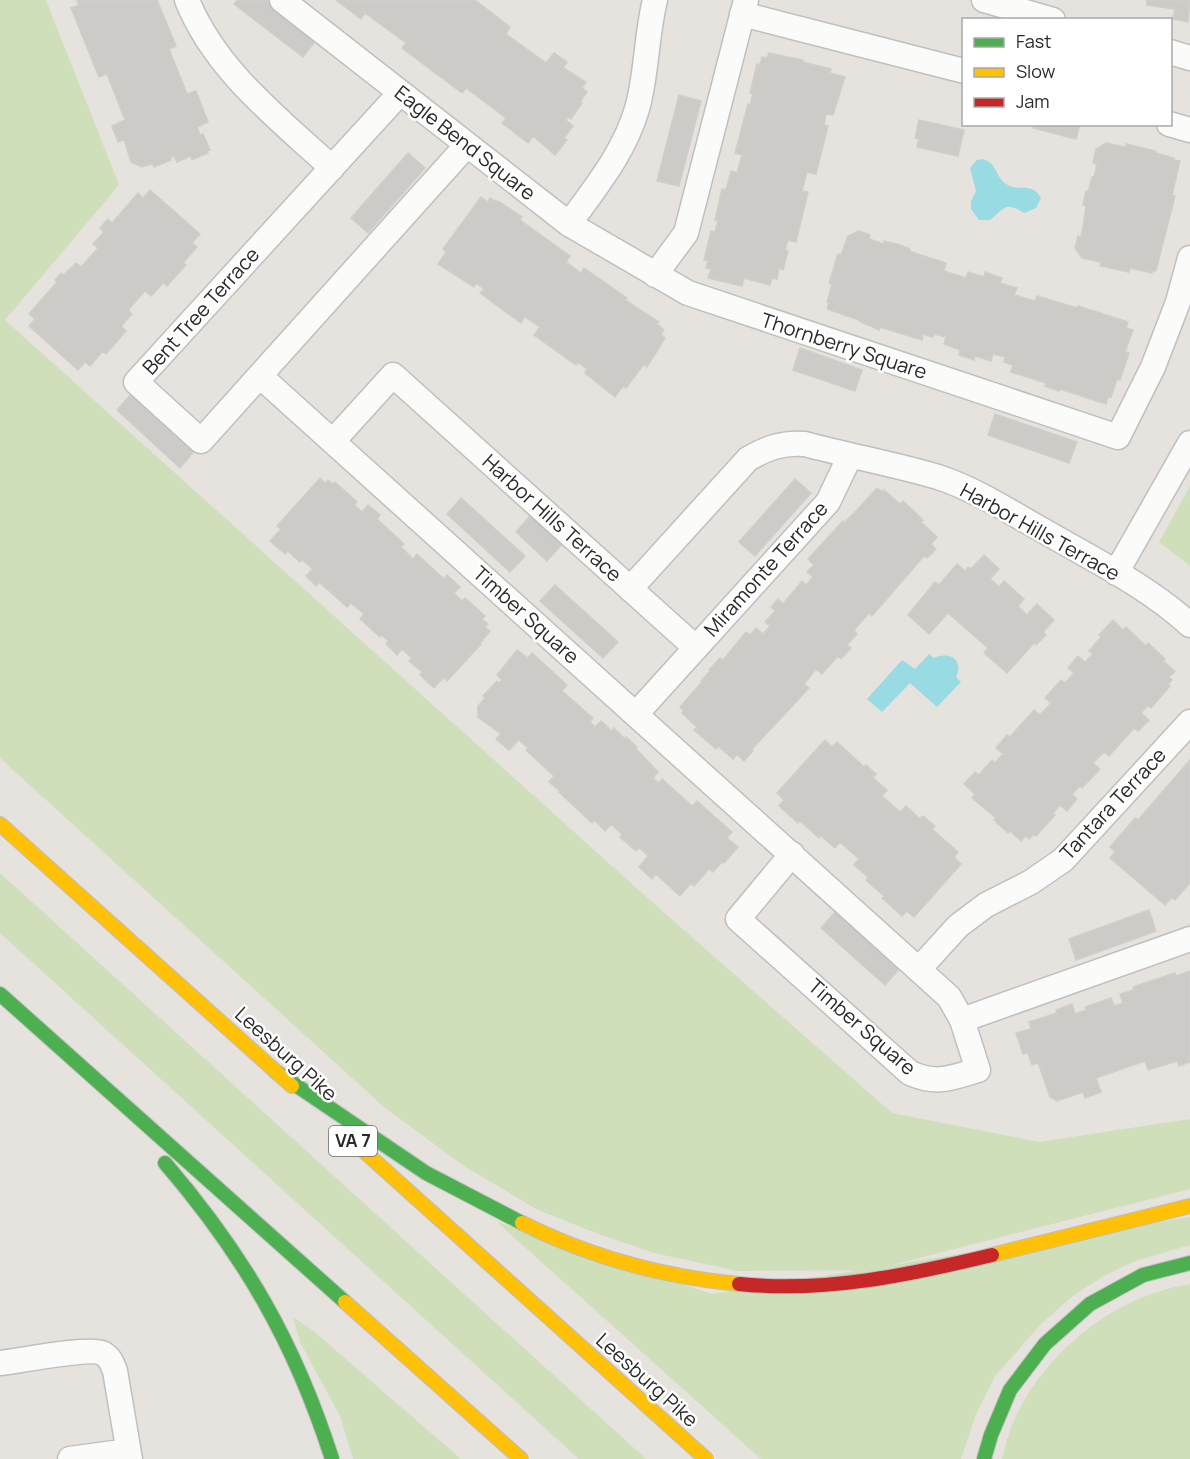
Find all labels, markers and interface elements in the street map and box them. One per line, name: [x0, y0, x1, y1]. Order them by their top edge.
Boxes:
legend: [962, 18, 1172, 126]
text: Fast: [1016, 29, 1051, 53]
text: Slow: [1016, 59, 1056, 83]
street label: Eagle Bend Square: [389, 79, 541, 206]
text: Jam: [1016, 89, 1050, 113]
street label: Bent Tree Terrace: [136, 241, 265, 380]
street label: Thornberry Square: [758, 306, 931, 385]
street label: Harbor Hills Terrace: [477, 448, 628, 587]
street label: Harbor Hills Terrace: [956, 476, 1125, 587]
street label: Miramonte Terrace: [698, 495, 834, 642]
street label: Timber Square: [467, 560, 585, 670]
street label: Tantara Terrace: [1054, 742, 1172, 866]
street label: Timber Square: [803, 972, 922, 1081]
street label: Leesburg Pike: [230, 1001, 343, 1107]
road number: VA 7: [329, 1126, 377, 1156]
street label: Leesburg Pike: [591, 1327, 704, 1433]

